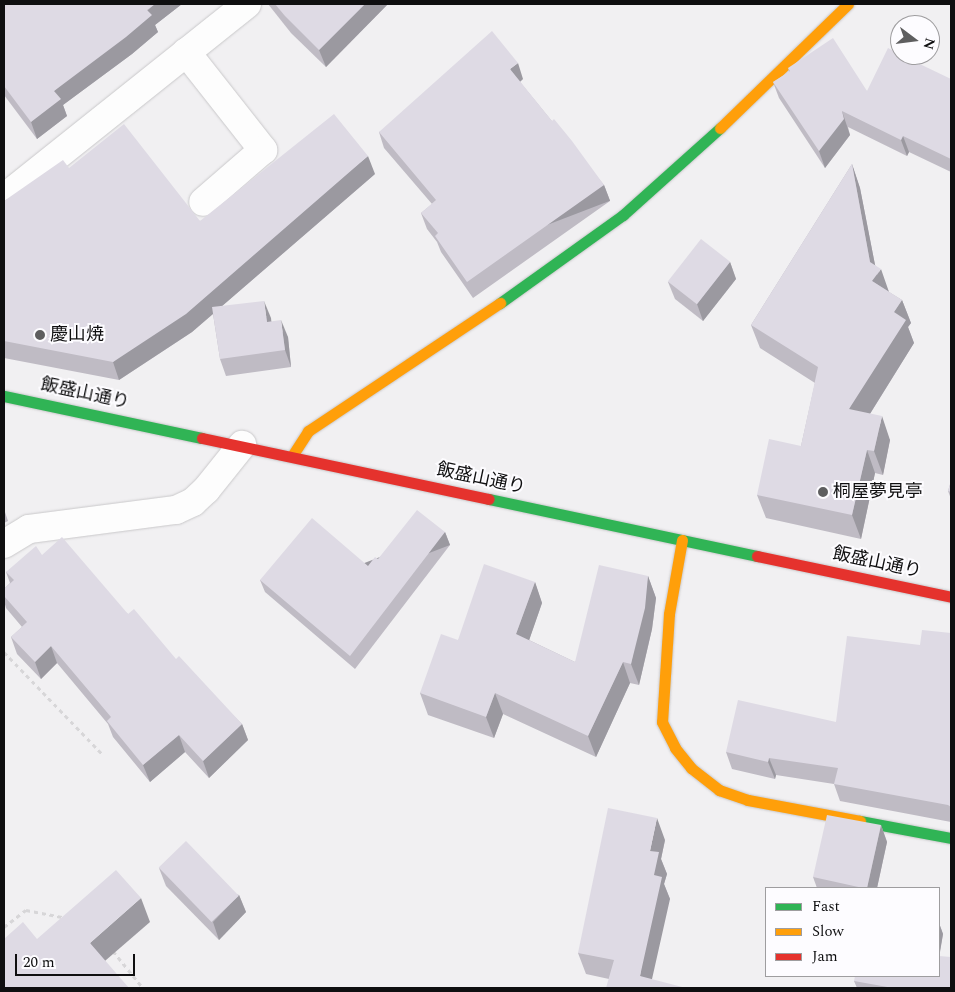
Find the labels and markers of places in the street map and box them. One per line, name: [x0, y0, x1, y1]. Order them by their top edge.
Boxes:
place label: 慶山焼: [50, 324, 104, 346]
marker: 慶山焼: [34, 329, 46, 341]
place label: 桐屋夢見亭: [833, 481, 923, 503]
marker: 桐屋夢見亭: [817, 486, 829, 498]

